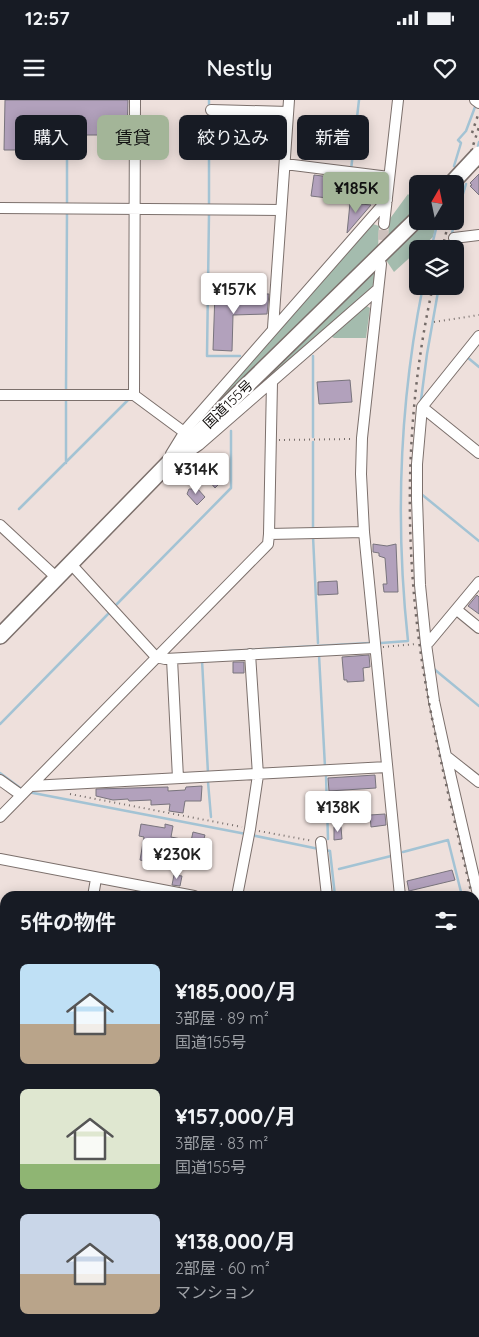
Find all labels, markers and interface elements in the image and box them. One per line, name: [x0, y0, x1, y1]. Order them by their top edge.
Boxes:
text: 12:57: [25, 6, 70, 30]
icon: menu: [20, 54, 48, 82]
text: Nestly: [206, 54, 273, 82]
icon: heart: [431, 54, 459, 82]
chip: 購入: [15, 115, 87, 160]
chip: 賃貸: [97, 115, 169, 160]
chip: 絞り込み: [179, 115, 287, 160]
chip: 新着: [297, 115, 369, 160]
pin: ¥185K: [321, 172, 391, 214]
north arrow: [409, 175, 464, 230]
map controls: [409, 175, 464, 295]
text: ¥185K: [334, 178, 378, 198]
button: layers: [409, 240, 464, 295]
pin: ¥157K: [199, 272, 269, 315]
text: ¥157K: [212, 279, 256, 299]
street label: 国道155号: [199, 376, 257, 432]
pin: ¥314K: [161, 452, 231, 495]
text: ¥314K: [174, 459, 218, 479]
pin: ¥138K: [303, 790, 373, 833]
text: ¥138K: [316, 797, 360, 817]
pin: ¥230K: [142, 838, 212, 880]
text: ¥230K: [153, 844, 201, 864]
icon: filters: [432, 907, 460, 935]
text: 5件の物件: [20, 909, 116, 935]
text: ¥185,000/月: [175, 978, 297, 1004]
icon: home: [60, 984, 120, 1044]
text: 3部屋 · 89 m²: [175, 1008, 269, 1028]
text: 国道155号: [175, 1032, 246, 1052]
text: ¥157,000/月: [175, 1103, 296, 1129]
icon: home: [60, 1109, 120, 1169]
text: 3部屋 · 83 m²: [175, 1133, 268, 1153]
text: 国道155号: [175, 1157, 246, 1177]
text: ¥138,000/月: [175, 1228, 296, 1254]
icon: home: [60, 1234, 120, 1294]
text: 2部屋 · 60 m²: [175, 1258, 270, 1278]
text: マンション: [175, 1282, 255, 1302]

